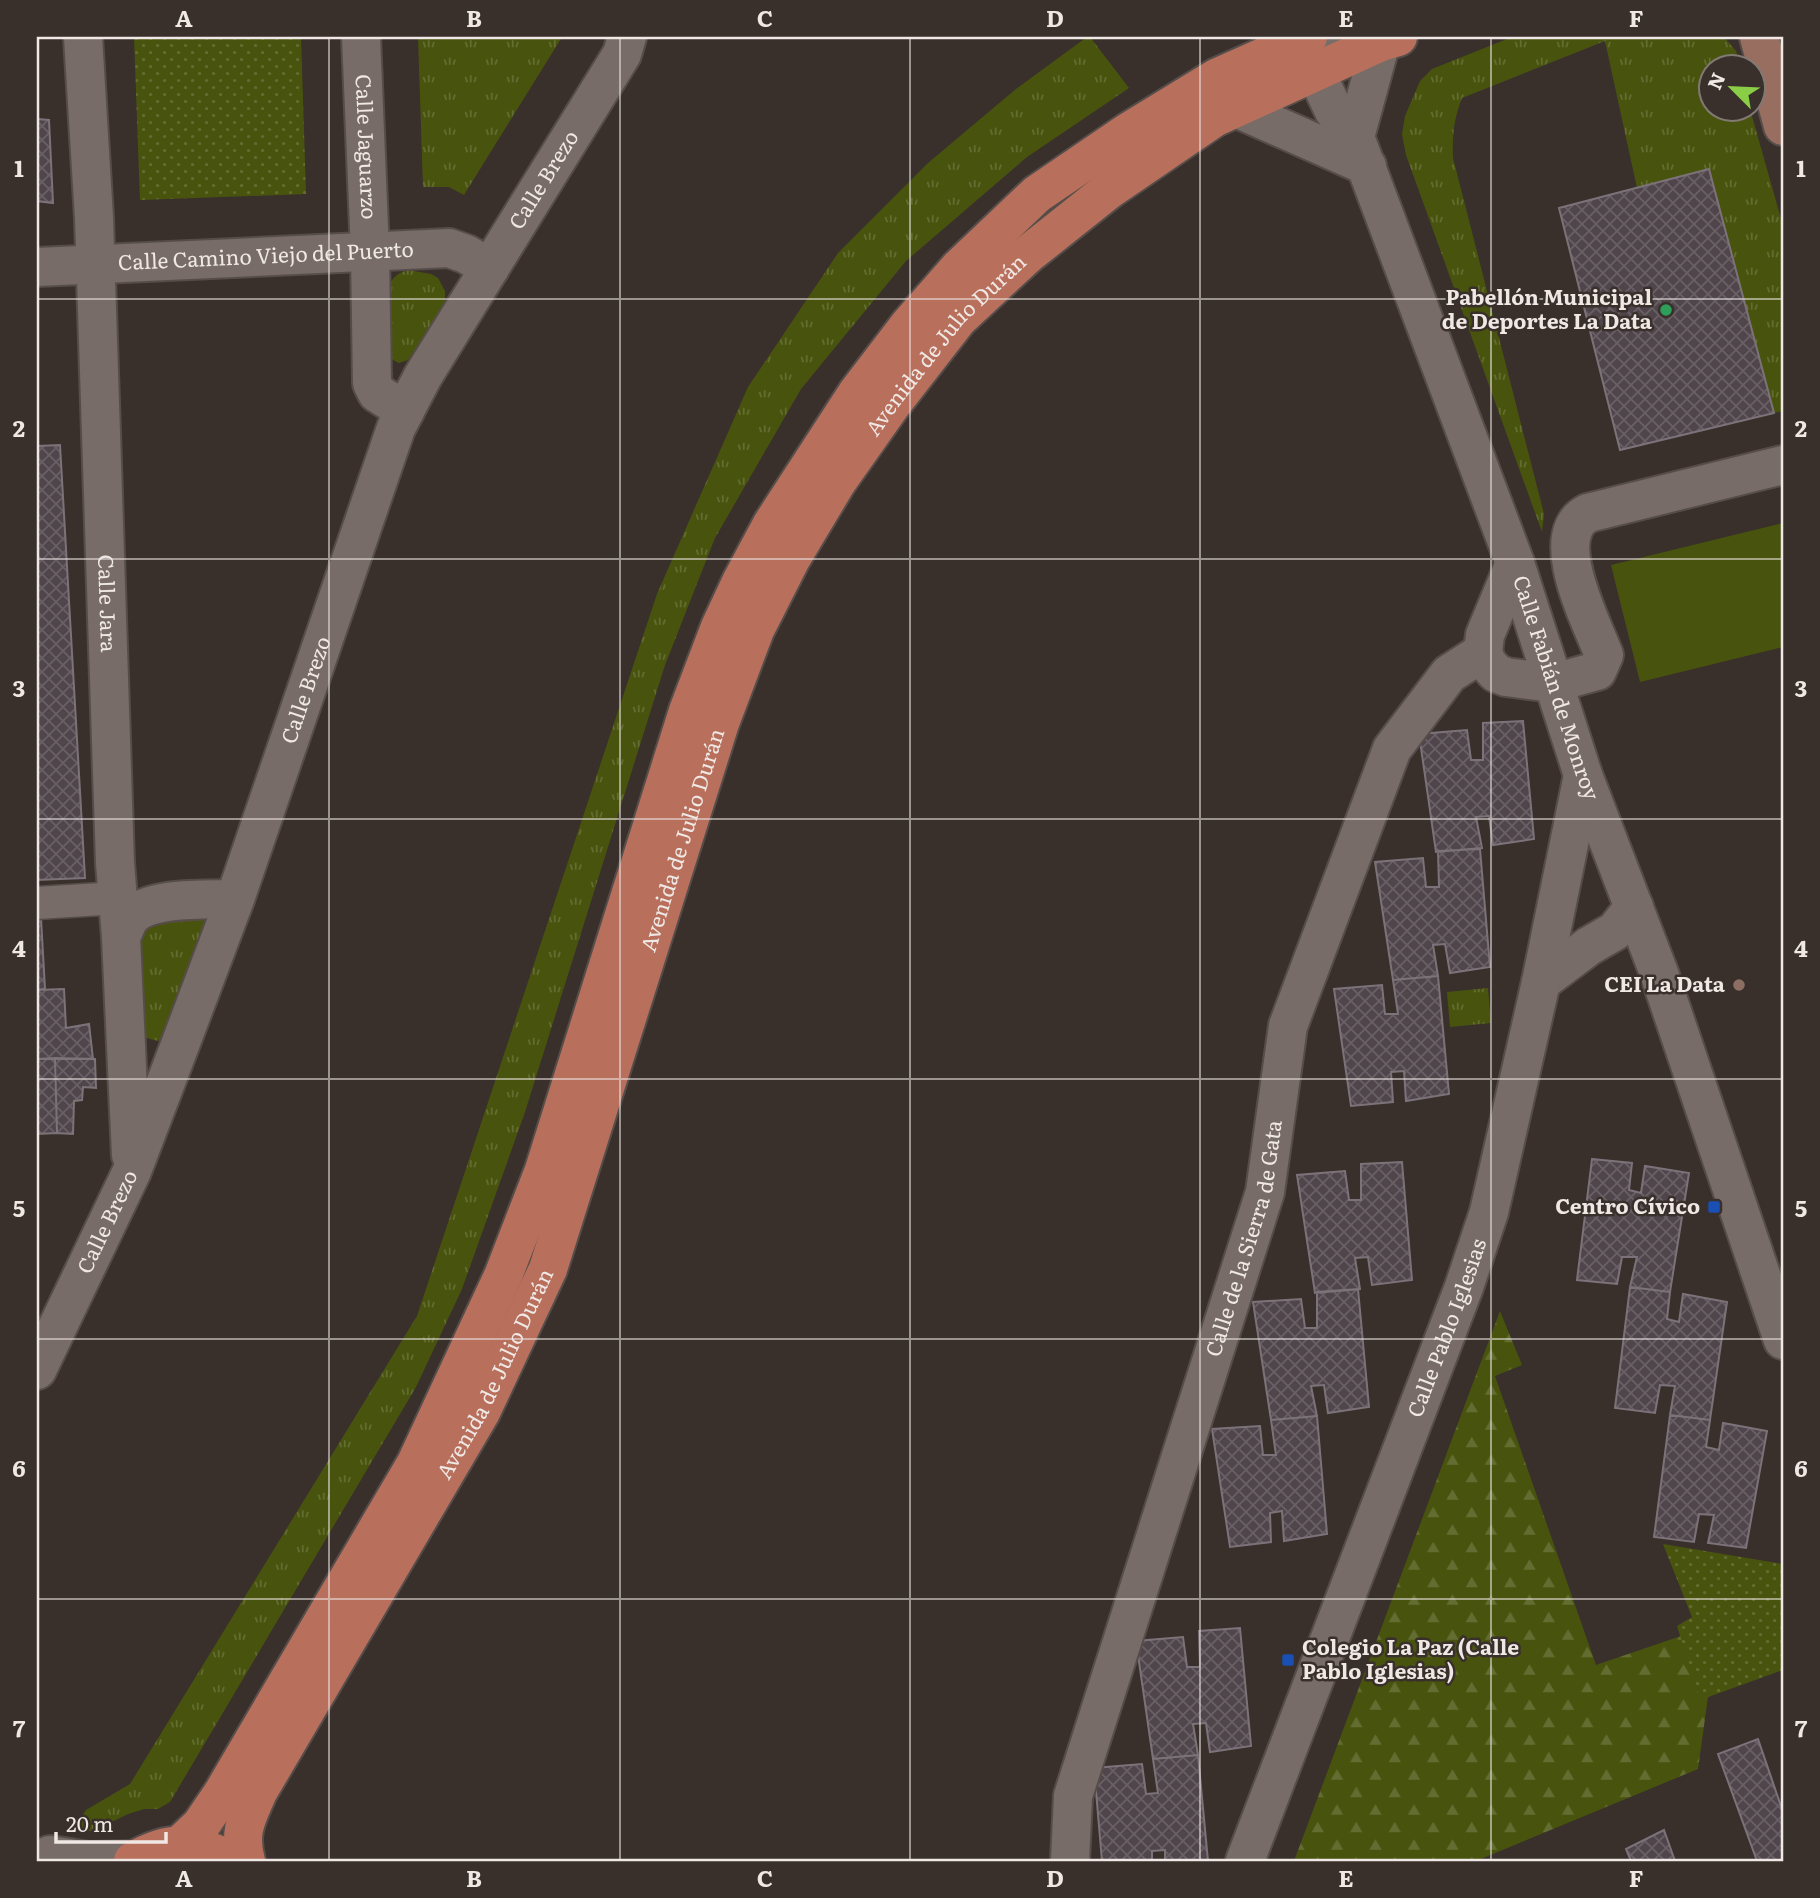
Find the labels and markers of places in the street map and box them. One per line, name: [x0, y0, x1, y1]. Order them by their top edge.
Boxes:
place label: Pabellón Municipal de Deportes La Data: [1442, 280, 1653, 335]
marker: Pabellón Municipal de Deportes La Data: [1658, 302, 1674, 318]
place label: CEI La Data: [1604, 967, 1726, 998]
marker: CEI La Data: [1731, 977, 1747, 993]
place label: Centro Cívico: [1555, 1189, 1700, 1220]
marker: Centro Cívico: [1706, 1199, 1722, 1215]
place label: Colegio La Paz (Calle Pablo Iglesias): [1302, 1630, 1519, 1685]
marker: Colegio La Paz (Calle Pablo Iglesias): [1280, 1652, 1296, 1668]

